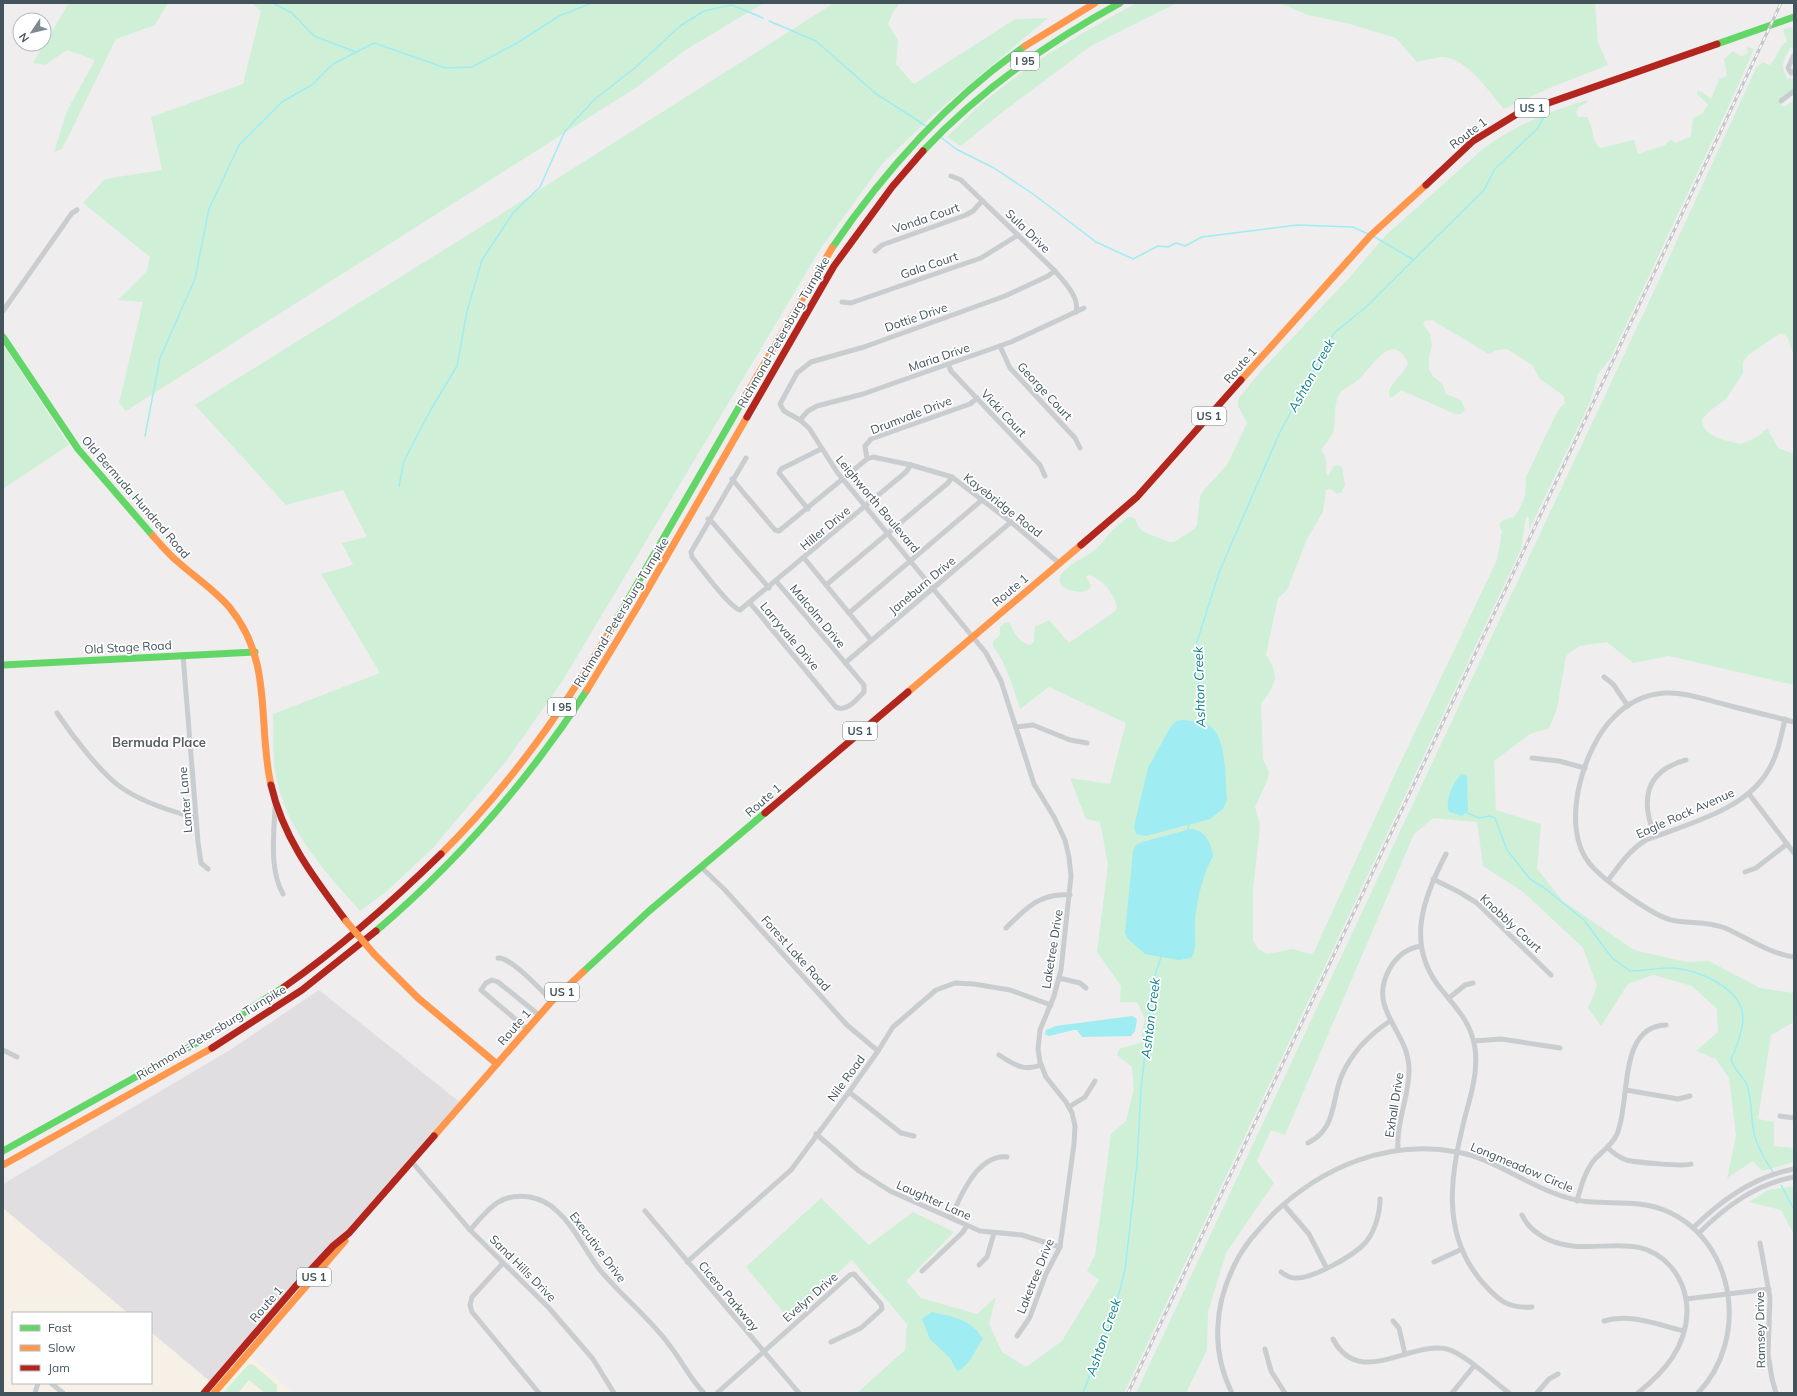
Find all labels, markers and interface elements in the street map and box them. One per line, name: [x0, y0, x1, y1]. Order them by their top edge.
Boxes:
north arrow: [12, 12, 52, 52]
text: N: [16, 30, 32, 45]
road number: I 95: [1011, 52, 1039, 70]
road number: US 1: [1515, 99, 1549, 117]
street label: Route 1: [1446, 114, 1490, 152]
street label: Vonda Court: [891, 200, 961, 236]
street label: Sula Drive: [1002, 206, 1054, 256]
street label: Gala Court: [898, 248, 960, 282]
street label: Richmond-Petersburg Turnpike: [734, 254, 832, 410]
street label: Dottie Drive: [883, 299, 949, 335]
water label: Ashton Creek: [1284, 336, 1338, 415]
street label: Maria Drive: [906, 339, 972, 375]
street label: Route 1: [1220, 344, 1260, 386]
street label: George Court: [1014, 359, 1076, 423]
street label: Vicki Court: [978, 386, 1030, 440]
street label: Drumvale Drive: [868, 393, 954, 437]
road number: US 1: [1192, 407, 1226, 425]
street label: Old Bermuda Hundred Road: [79, 433, 193, 561]
street label: Leighworth Boulevard: [833, 452, 923, 556]
street label: Kayebridge Road: [961, 470, 1045, 540]
street label: Hiller Drive: [797, 503, 853, 553]
street label: Richmond-Petersburg Turnpike: [570, 534, 672, 690]
street label: Janeburn Drive: [886, 553, 958, 617]
street label: Route 1: [989, 570, 1031, 610]
street label: Malcolm Drive: [787, 581, 849, 651]
street label: Larryvale Drive: [757, 599, 823, 673]
street label: Old Stage Road: [84, 637, 172, 657]
water label: Ashton Creek: [1190, 646, 1208, 729]
road number: I 95: [548, 698, 576, 716]
road number: US 1: [843, 722, 877, 740]
district label: Bermuda Place: [112, 734, 206, 750]
street label: Lanter Lane: [175, 766, 195, 834]
street label: Route 1: [742, 780, 784, 820]
street label: Eagle Rock Avenue: [1634, 785, 1736, 841]
street label: Knobbly Court: [1477, 891, 1545, 955]
street label: Laketree Drive: [1038, 908, 1066, 990]
street label: Forest Lake Road: [758, 912, 834, 994]
water label: Ashton Creek: [1137, 977, 1163, 1060]
street label: Richmond-Petersburg Turnpike: [133, 981, 289, 1083]
road number: US 1: [545, 983, 579, 1001]
street label: Route 1: [494, 1006, 534, 1048]
street label: Nile Road: [824, 1052, 868, 1104]
street label: Exhall Drive: [1381, 1071, 1407, 1139]
street label: Longmeadow Circle: [1468, 1139, 1576, 1195]
street label: Laughter Lane: [894, 1177, 974, 1223]
street label: Executive Drive: [567, 1209, 629, 1285]
street label: Sand Hills Drive: [487, 1232, 559, 1304]
street label: Laketree Drive: [1013, 1236, 1057, 1316]
street label: Cicero Parkway: [695, 1258, 763, 1334]
road number: US 1: [297, 1268, 331, 1286]
street label: Evelyn Drive: [779, 1269, 841, 1325]
street label: Route 1: [246, 1283, 286, 1325]
street label: Ramsey Drive: [1752, 1291, 1768, 1369]
water label: Ashton Creek: [1082, 1296, 1124, 1379]
legend: [12, 1312, 152, 1384]
text: Fast: [48, 1320, 72, 1335]
text: Slow: [48, 1340, 76, 1355]
text: Jam: [48, 1360, 70, 1375]

